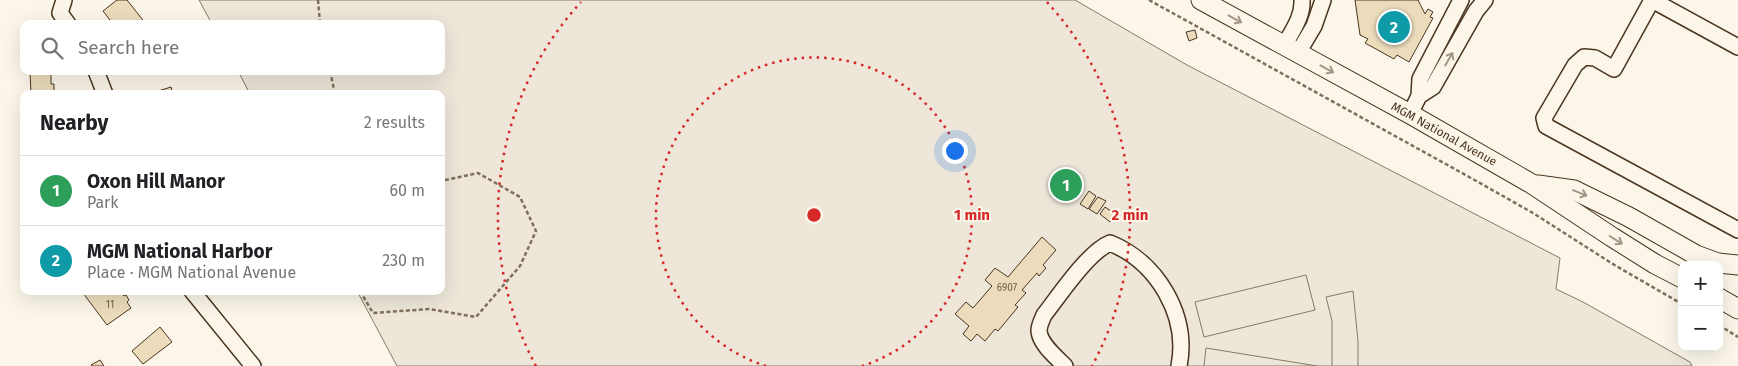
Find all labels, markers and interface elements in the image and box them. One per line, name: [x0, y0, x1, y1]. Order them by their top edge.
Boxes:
pin: 2: [1378, 8, 1410, 46]
one-way arrow: [1227, 15, 1242, 24]
search box: [20, 20, 445, 75]
icon: search: [38, 34, 66, 62]
text: Search here: [78, 36, 179, 59]
one-way arrow: [1444, 51, 1454, 66]
one-way arrow: [1320, 64, 1335, 74]
street label: MGM National Avenue: [1389, 99, 1499, 169]
text: Nearby: [40, 110, 108, 136]
text: 2 results: [364, 113, 425, 132]
your location: [942, 138, 968, 164]
pin: 1: [1050, 166, 1082, 204]
text: Oxon Hill Manor: [87, 170, 225, 193]
text: 1: [52, 181, 60, 200]
text: 60 m: [390, 181, 425, 200]
one-way arrow: [1572, 189, 1587, 199]
text: Park: [87, 193, 119, 212]
centre of rings: [805, 206, 823, 224]
text: 1 min: [954, 206, 990, 224]
text: 2 min: [1112, 206, 1148, 224]
one-way arrow: [1609, 235, 1623, 245]
text: MGM National Harbor: [87, 240, 272, 263]
text: 2: [52, 251, 60, 270]
text: 230 m: [382, 251, 425, 270]
map controls: [1678, 261, 1723, 351]
button: +: [1678, 261, 1723, 306]
text: Place · MGM National Avenue: [87, 263, 296, 282]
house number: 6907: [997, 282, 1018, 294]
house number: 11: [106, 299, 114, 311]
button: −: [1678, 306, 1723, 351]

